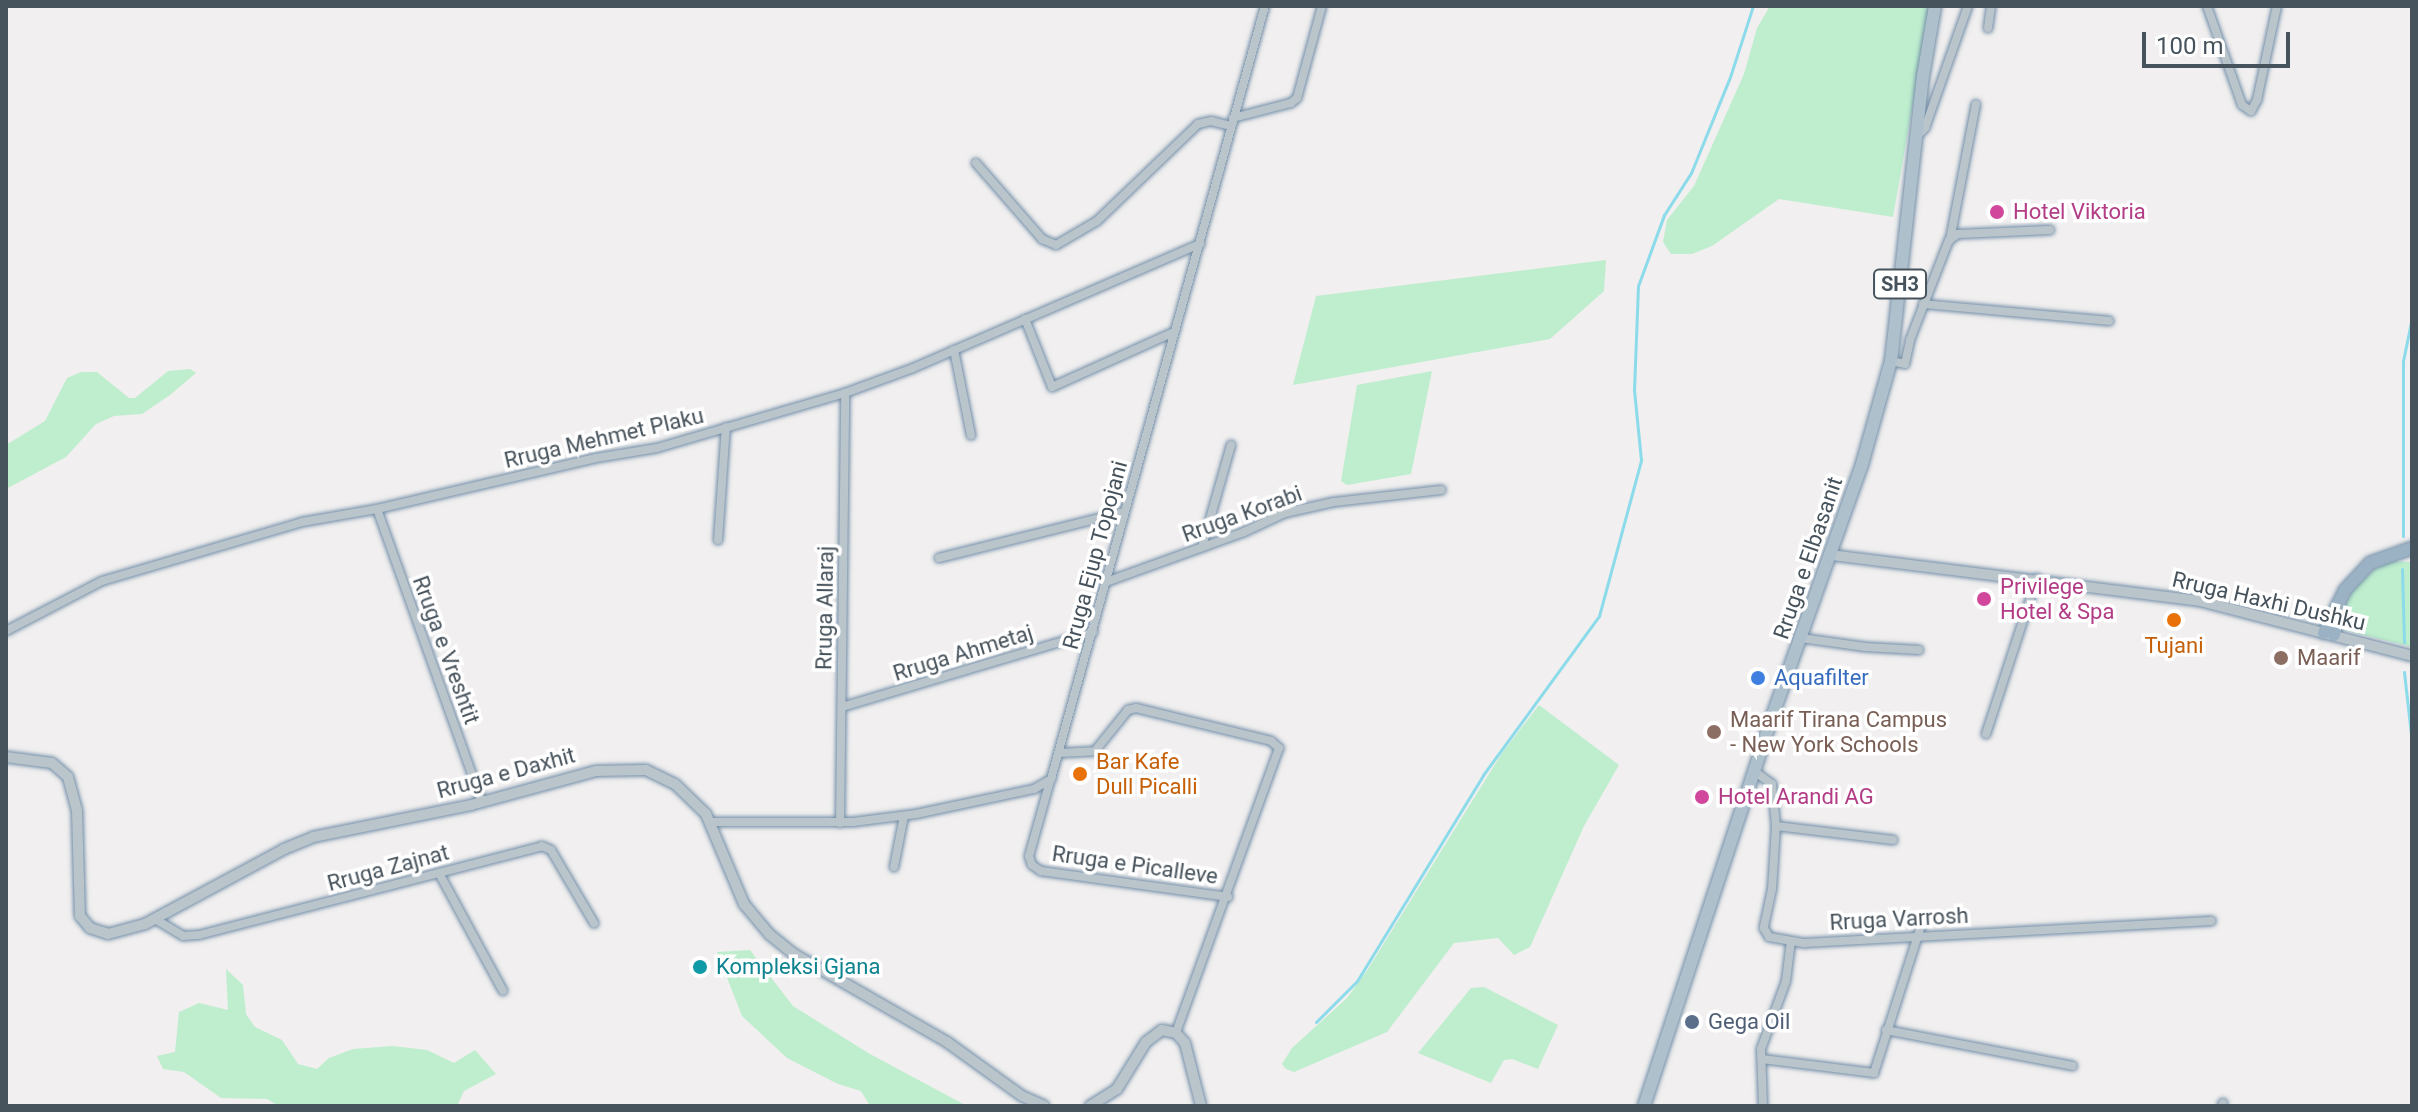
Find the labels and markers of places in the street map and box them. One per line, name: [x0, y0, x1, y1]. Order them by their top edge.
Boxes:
place label: Hotel Viktoria: [2013, 199, 2146, 225]
marker: Hotel Viktoria: [1988, 203, 2006, 221]
place label: Privilege Hotel & Spa: [2000, 573, 2114, 624]
marker: Privilege Hotel & Spa: [1975, 590, 1993, 608]
marker: Tujani: [2165, 611, 2183, 629]
place label: Tujani: [2145, 633, 2203, 659]
place label: Maarif: [2297, 645, 2361, 671]
marker: Maarif: [2272, 649, 2290, 667]
place label: Aquafilter: [1774, 665, 1869, 691]
marker: Aquafilter: [1749, 669, 1767, 687]
place label: Maarif Tirana Campus - New York Schools: [1730, 706, 1948, 758]
marker: Maarif Tirana Campus - New York Schools: [1705, 723, 1723, 741]
place label: Bar Kafe Dull Picalli: [1096, 748, 1197, 800]
marker: Bar Kafe Dull Picalli: [1071, 765, 1089, 783]
place label: Hotel Arandi AG: [1718, 784, 1874, 810]
marker: Hotel Arandi AG: [1693, 788, 1711, 806]
place label: Kompleksi Gjana: [716, 954, 880, 980]
marker: Kompleksi Gjana: [691, 958, 709, 976]
place label: Gega Oil: [1708, 1009, 1790, 1035]
marker: Gega Oil: [1683, 1013, 1701, 1031]

